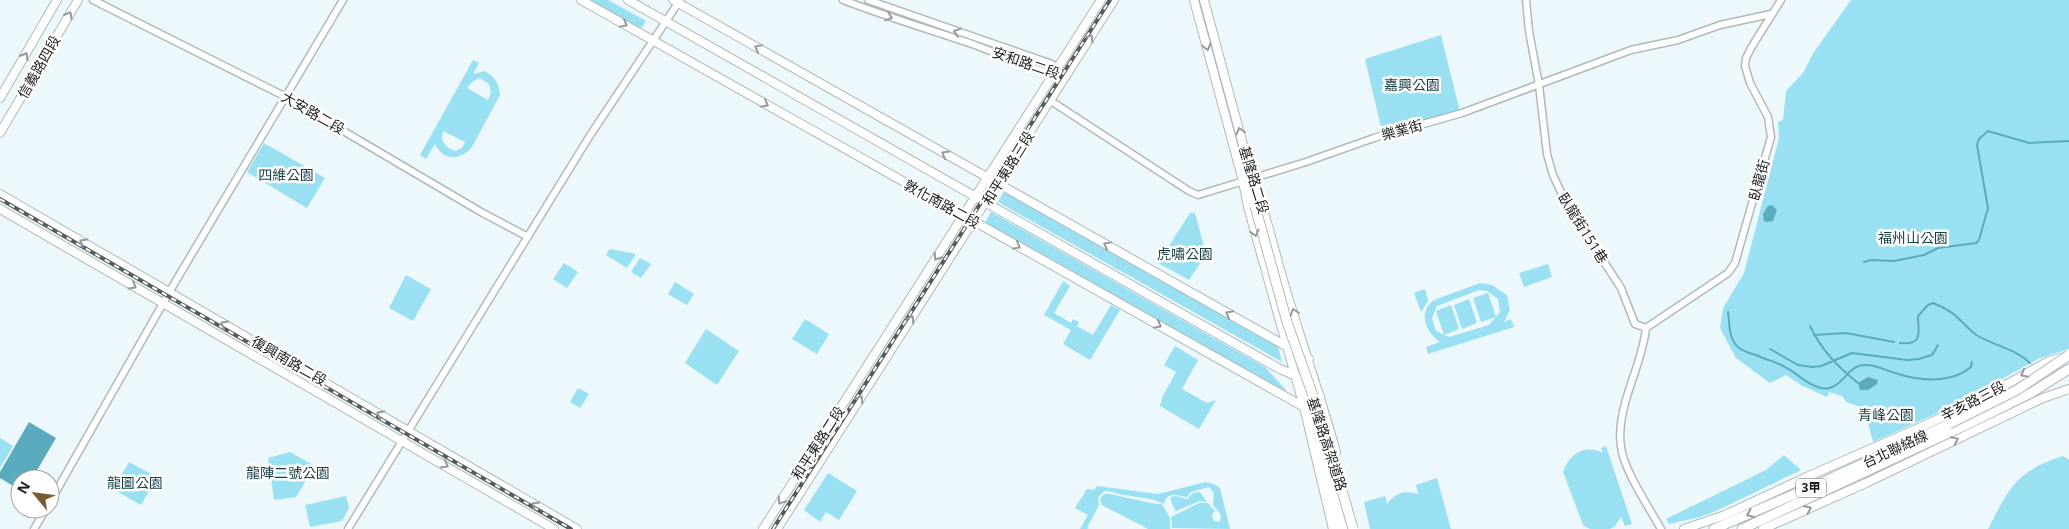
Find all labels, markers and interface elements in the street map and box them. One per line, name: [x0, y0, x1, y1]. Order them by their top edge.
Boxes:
one-way arrow: [884, 11, 893, 21]
one-way arrow: [62, 12, 72, 21]
one-way arrow: [618, 18, 627, 28]
one-way arrow: [954, 28, 962, 38]
street label: 信義路四段: [13, 32, 64, 102]
one-way arrow: [1084, 35, 1093, 44]
street label: 安和路二段: [990, 42, 1062, 83]
one-way arrow: [1201, 43, 1212, 52]
one-way arrow: [755, 44, 764, 54]
one-way arrow: [18, 52, 28, 61]
park label: 嘉興公園: [1384, 75, 1440, 94]
street label: 大安路二段: [278, 87, 348, 138]
one-way arrow: [760, 98, 769, 108]
street label: 樂業街: [1379, 115, 1425, 144]
street label: 和平東路三段: [977, 127, 1038, 208]
one-way arrow: [1235, 128, 1245, 136]
street label: 基隆路二段: [1235, 144, 1274, 216]
one-way arrow: [942, 150, 951, 160]
street label: 臥龍街: [1744, 157, 1773, 203]
park label: 四維公園: [258, 165, 314, 184]
street label: 敦化南路二段: [901, 175, 984, 232]
street label: 臥龍街151巷: [1554, 189, 1613, 267]
one-way arrow: [1249, 228, 1259, 237]
park label: 福州山公園: [1878, 228, 1948, 247]
one-way arrow: [80, 239, 89, 249]
one-way arrow: [1011, 239, 1020, 249]
one-way arrow: [1103, 241, 1112, 251]
park label: 虎嘯公園: [1157, 244, 1213, 263]
one-way arrow: [934, 252, 944, 261]
one-way arrow: [128, 279, 137, 289]
one-way arrow: [1289, 308, 1299, 317]
one-way arrow: [1225, 310, 1234, 320]
one-way arrow: [905, 316, 914, 325]
one-way arrow: [1153, 319, 1162, 329]
one-way arrow: [220, 320, 229, 330]
street label: 復興南路二段: [248, 331, 330, 390]
one-way arrow: [2021, 368, 2030, 378]
street label: 辛亥路三段: [1937, 376, 2008, 425]
street label: 基隆路高架道路: [1303, 394, 1352, 493]
one-way arrow: [853, 396, 863, 405]
street label: 和平東路二段: [787, 402, 848, 483]
park label: 青峰公園: [1858, 405, 1914, 424]
one-way arrow: [376, 411, 385, 421]
street label: 台北聯絡線: [1859, 425, 1931, 472]
one-way arrow: [1950, 436, 1959, 446]
one-way arrow: [439, 459, 448, 469]
park label: 龍陣二號公園: [246, 463, 330, 482]
north arrow: [10, 469, 60, 519]
park label: 龍圖公園: [107, 473, 163, 492]
text: N: [12, 478, 34, 497]
road number: 3甲: [1796, 478, 1826, 498]
one-way arrow: [778, 495, 787, 504]
one-way arrow: [532, 501, 541, 511]
one-way arrow: [1803, 505, 1812, 515]
one-way arrow: [1746, 508, 1755, 519]

